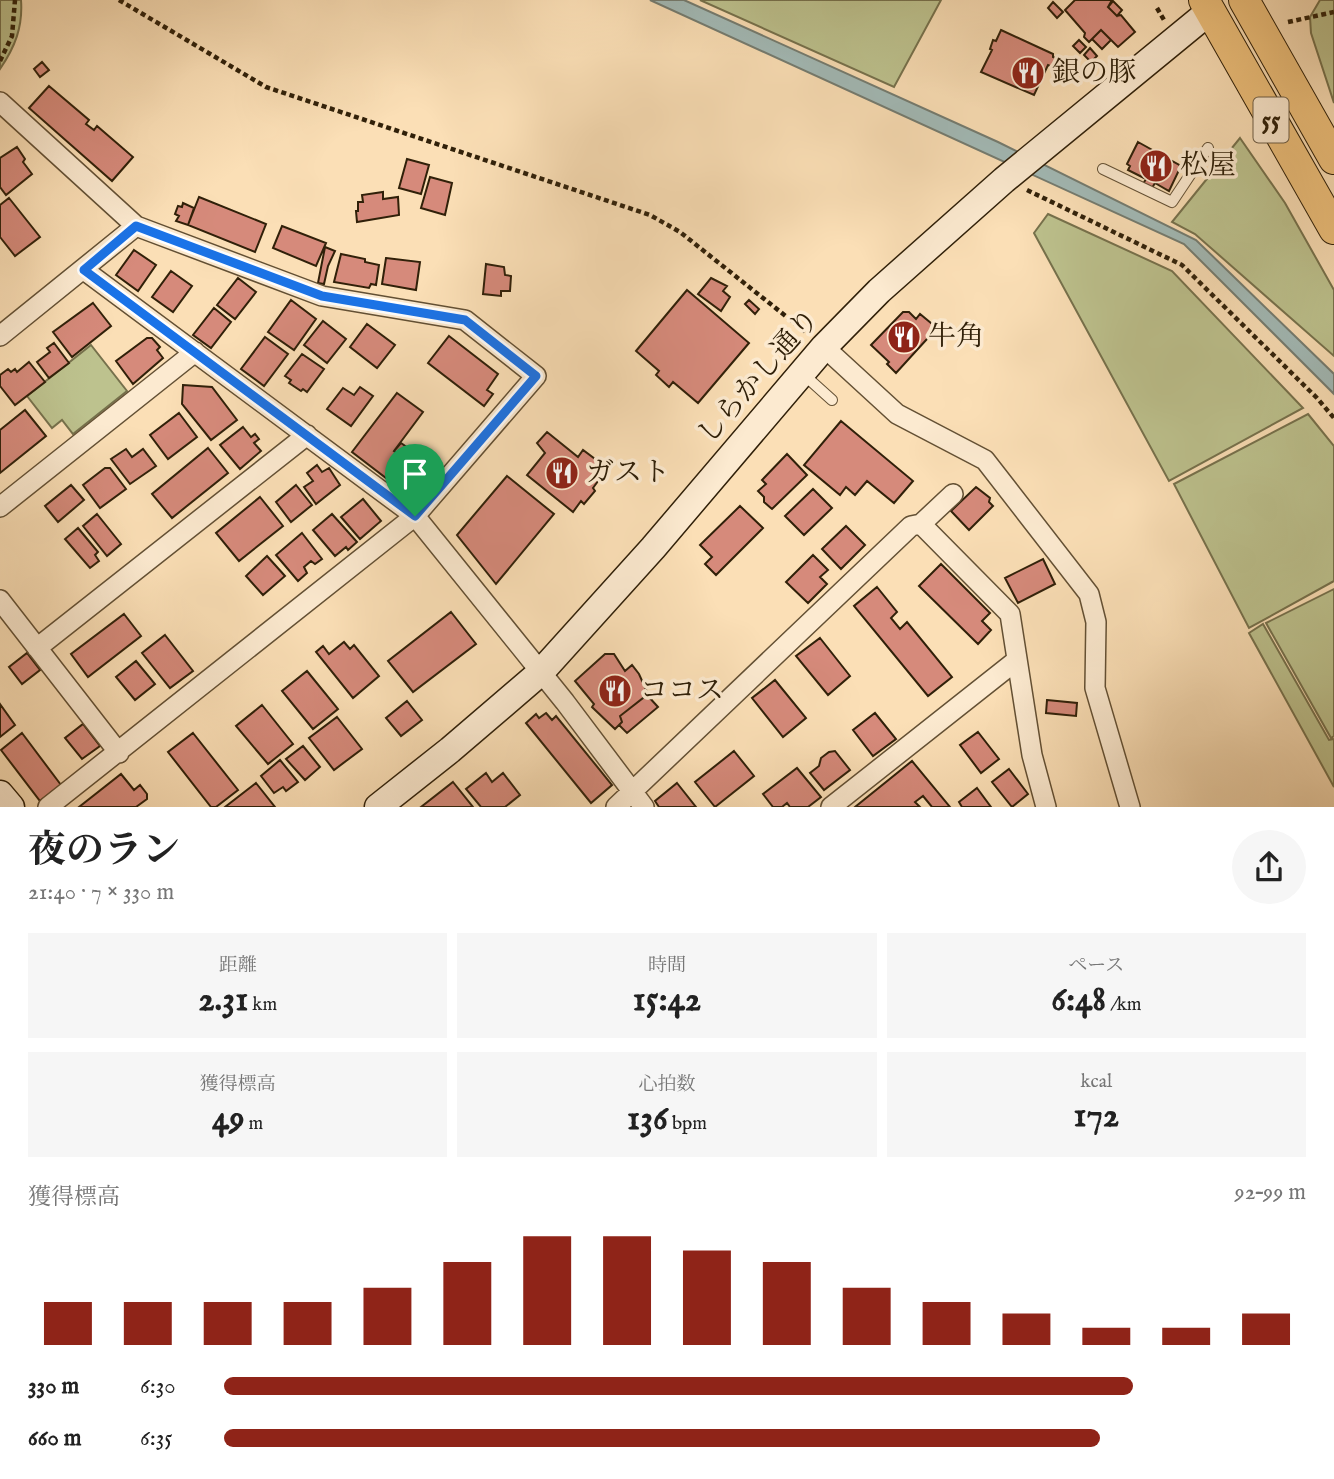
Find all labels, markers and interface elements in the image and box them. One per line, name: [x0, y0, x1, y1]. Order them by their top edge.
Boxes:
restaurant icon: 銀の豚: [1009, 54, 1047, 92]
place label: 銀の豚: [1052, 56, 1136, 91]
road number: 55: [1254, 97, 1288, 142]
restaurant icon: 松屋: [1137, 147, 1175, 185]
place label: 松屋: [1180, 149, 1236, 184]
street label: しらかし通り: [691, 302, 827, 452]
restaurant icon: 牛角: [885, 318, 923, 356]
place label: 牛角: [928, 320, 984, 355]
pin: [385, 444, 445, 516]
restaurant icon: ガスト: [543, 454, 581, 492]
icon: arrive: [396, 455, 434, 493]
place label: ガスト: [586, 456, 670, 491]
restaurant icon: ココス: [596, 672, 634, 710]
place label: ココス: [640, 674, 724, 709]
text: 夜のラン: [28, 828, 180, 876]
button: share: [1232, 830, 1306, 904]
text: 21:40 · 7 × 330 m: [28, 878, 174, 907]
text: 距離: [219, 954, 257, 978]
text: 時間: [648, 954, 686, 978]
text: ペース: [1068, 954, 1124, 978]
text: 2.31: [198, 978, 248, 1023]
text: 15:42: [633, 978, 701, 1023]
text: 6:48: [1051, 978, 1106, 1023]
text: km: [248, 993, 277, 1017]
text: /km: [1106, 993, 1142, 1017]
text: kcal: [1080, 1070, 1112, 1094]
text: 獲得標高: [200, 1073, 276, 1097]
text: 心拍数: [638, 1073, 696, 1097]
text: 172: [1073, 1094, 1119, 1139]
text: 49: [212, 1097, 244, 1142]
text: 136: [627, 1097, 668, 1142]
text: m: [244, 1112, 263, 1136]
text: bpm: [668, 1112, 707, 1136]
text: 92–99 m: [1235, 1178, 1306, 1207]
text: 獲得標高: [28, 1183, 120, 1212]
text: 330 m: [28, 1372, 79, 1401]
text: 6:30: [140, 1372, 176, 1401]
text: 660 m: [28, 1424, 82, 1453]
text: 6:35: [140, 1424, 173, 1453]

